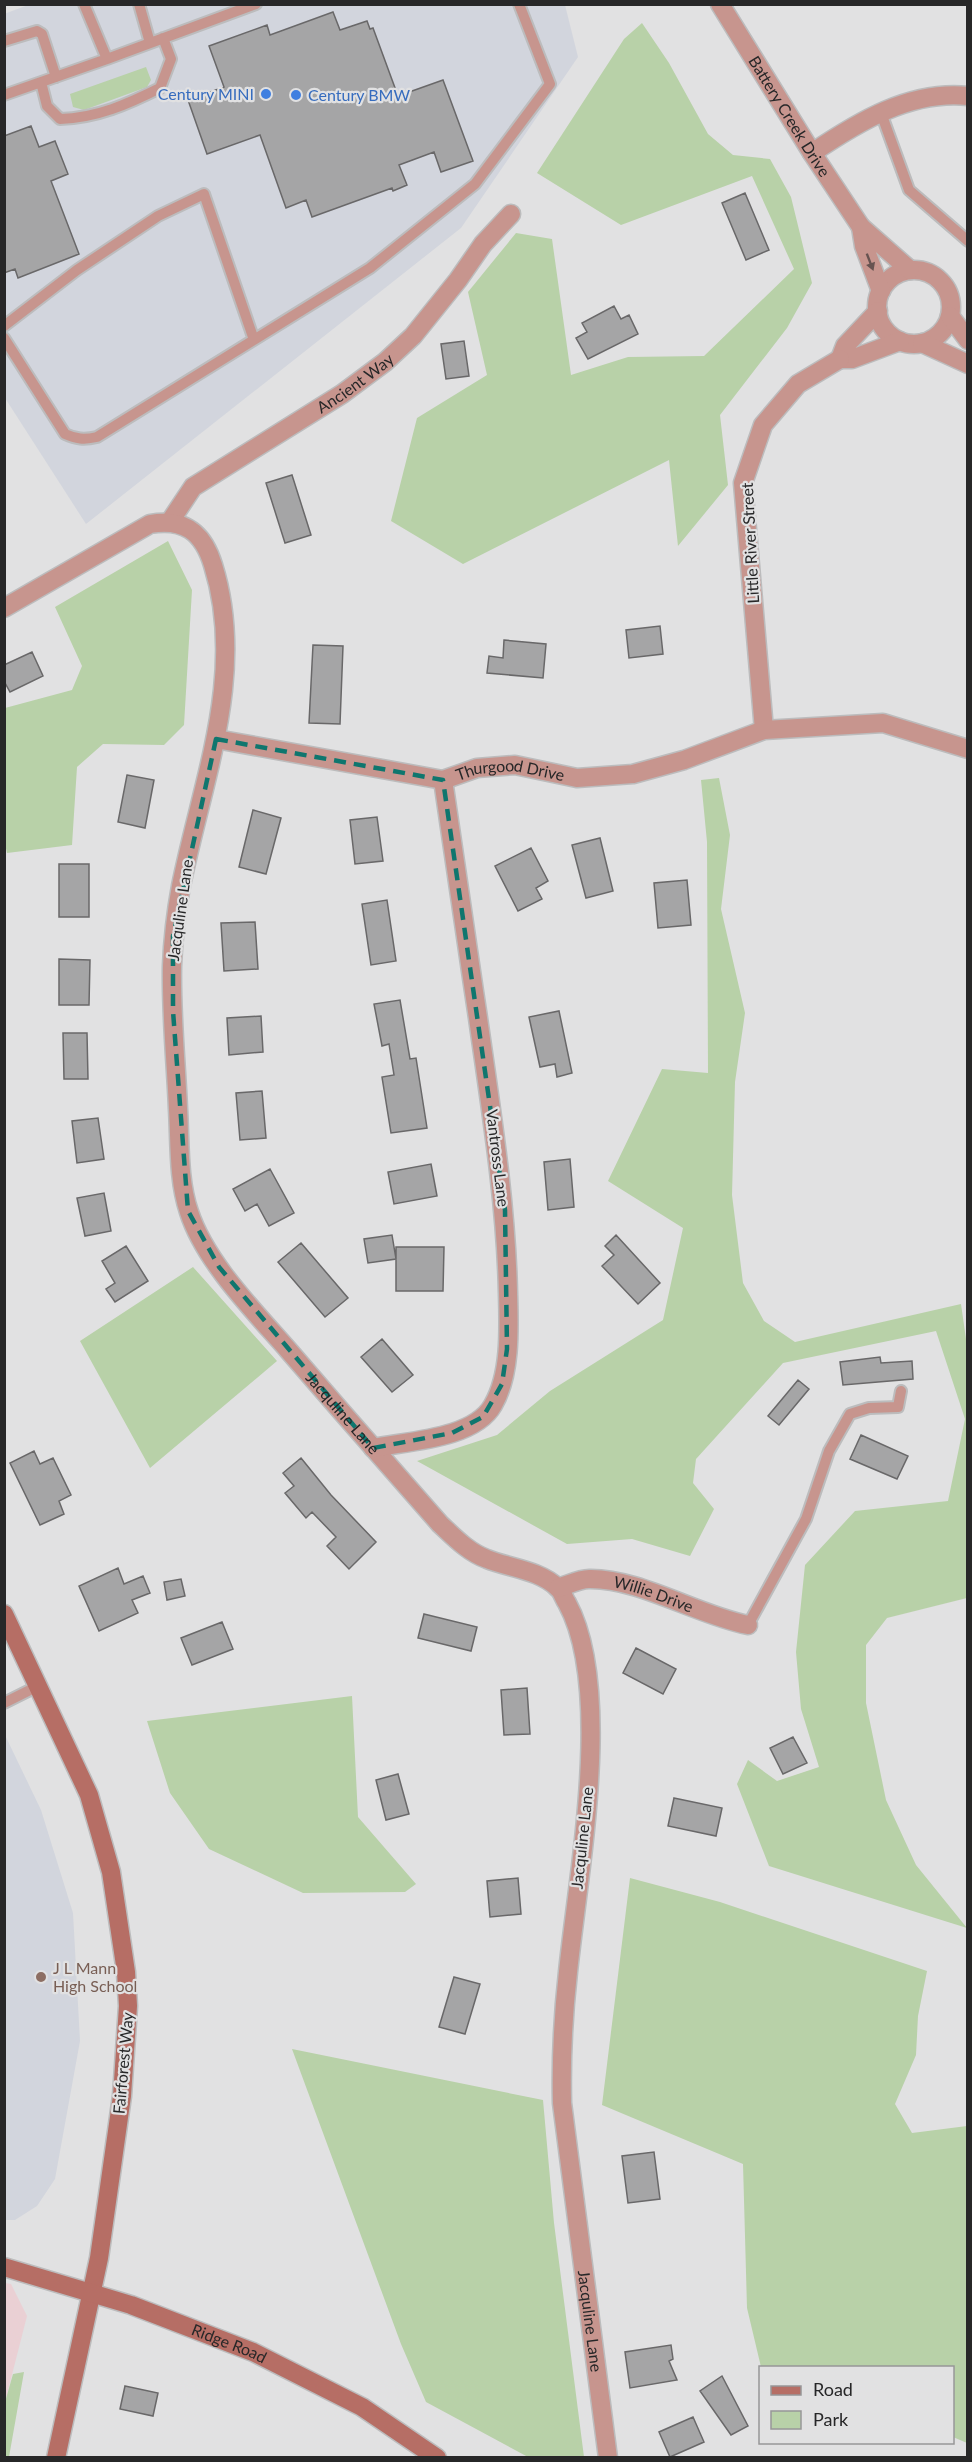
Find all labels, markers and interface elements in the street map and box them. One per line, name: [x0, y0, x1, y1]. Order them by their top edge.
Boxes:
street label: Battery Creek Drive: [745, 52, 835, 180]
place label: Century MINI: [158, 84, 254, 103]
place label: Century BMW: [308, 85, 410, 104]
marker: Century MINI: [259, 87, 273, 101]
marker: Century BMW: [289, 88, 303, 102]
one-way arrow: [865, 253, 875, 271]
street label: Ancient Way: [313, 349, 398, 417]
street label: Little River Street: [737, 482, 762, 604]
street label: Thurgood Drive: [453, 755, 566, 784]
street label: Jacquline Lane: [163, 858, 196, 962]
street label: Vantross Lane: [483, 1108, 514, 1208]
street label: Jacquline Lane: [302, 1368, 384, 1458]
street label: Willie Drive: [612, 1571, 696, 1616]
street label: Jacquline Lane: [567, 1786, 596, 1890]
place label: J L Mann High School: [53, 1958, 137, 1995]
marker: J L Mann High School: [34, 1970, 48, 1984]
street label: Fairforest Way: [109, 2011, 136, 2115]
street label: Jacquline Lane: [575, 2269, 607, 2373]
street label: Ridge Road: [189, 2319, 270, 2366]
legend: [759, 2366, 954, 2444]
text: Road: [813, 2378, 853, 2400]
text: Park: [813, 2408, 849, 2430]

